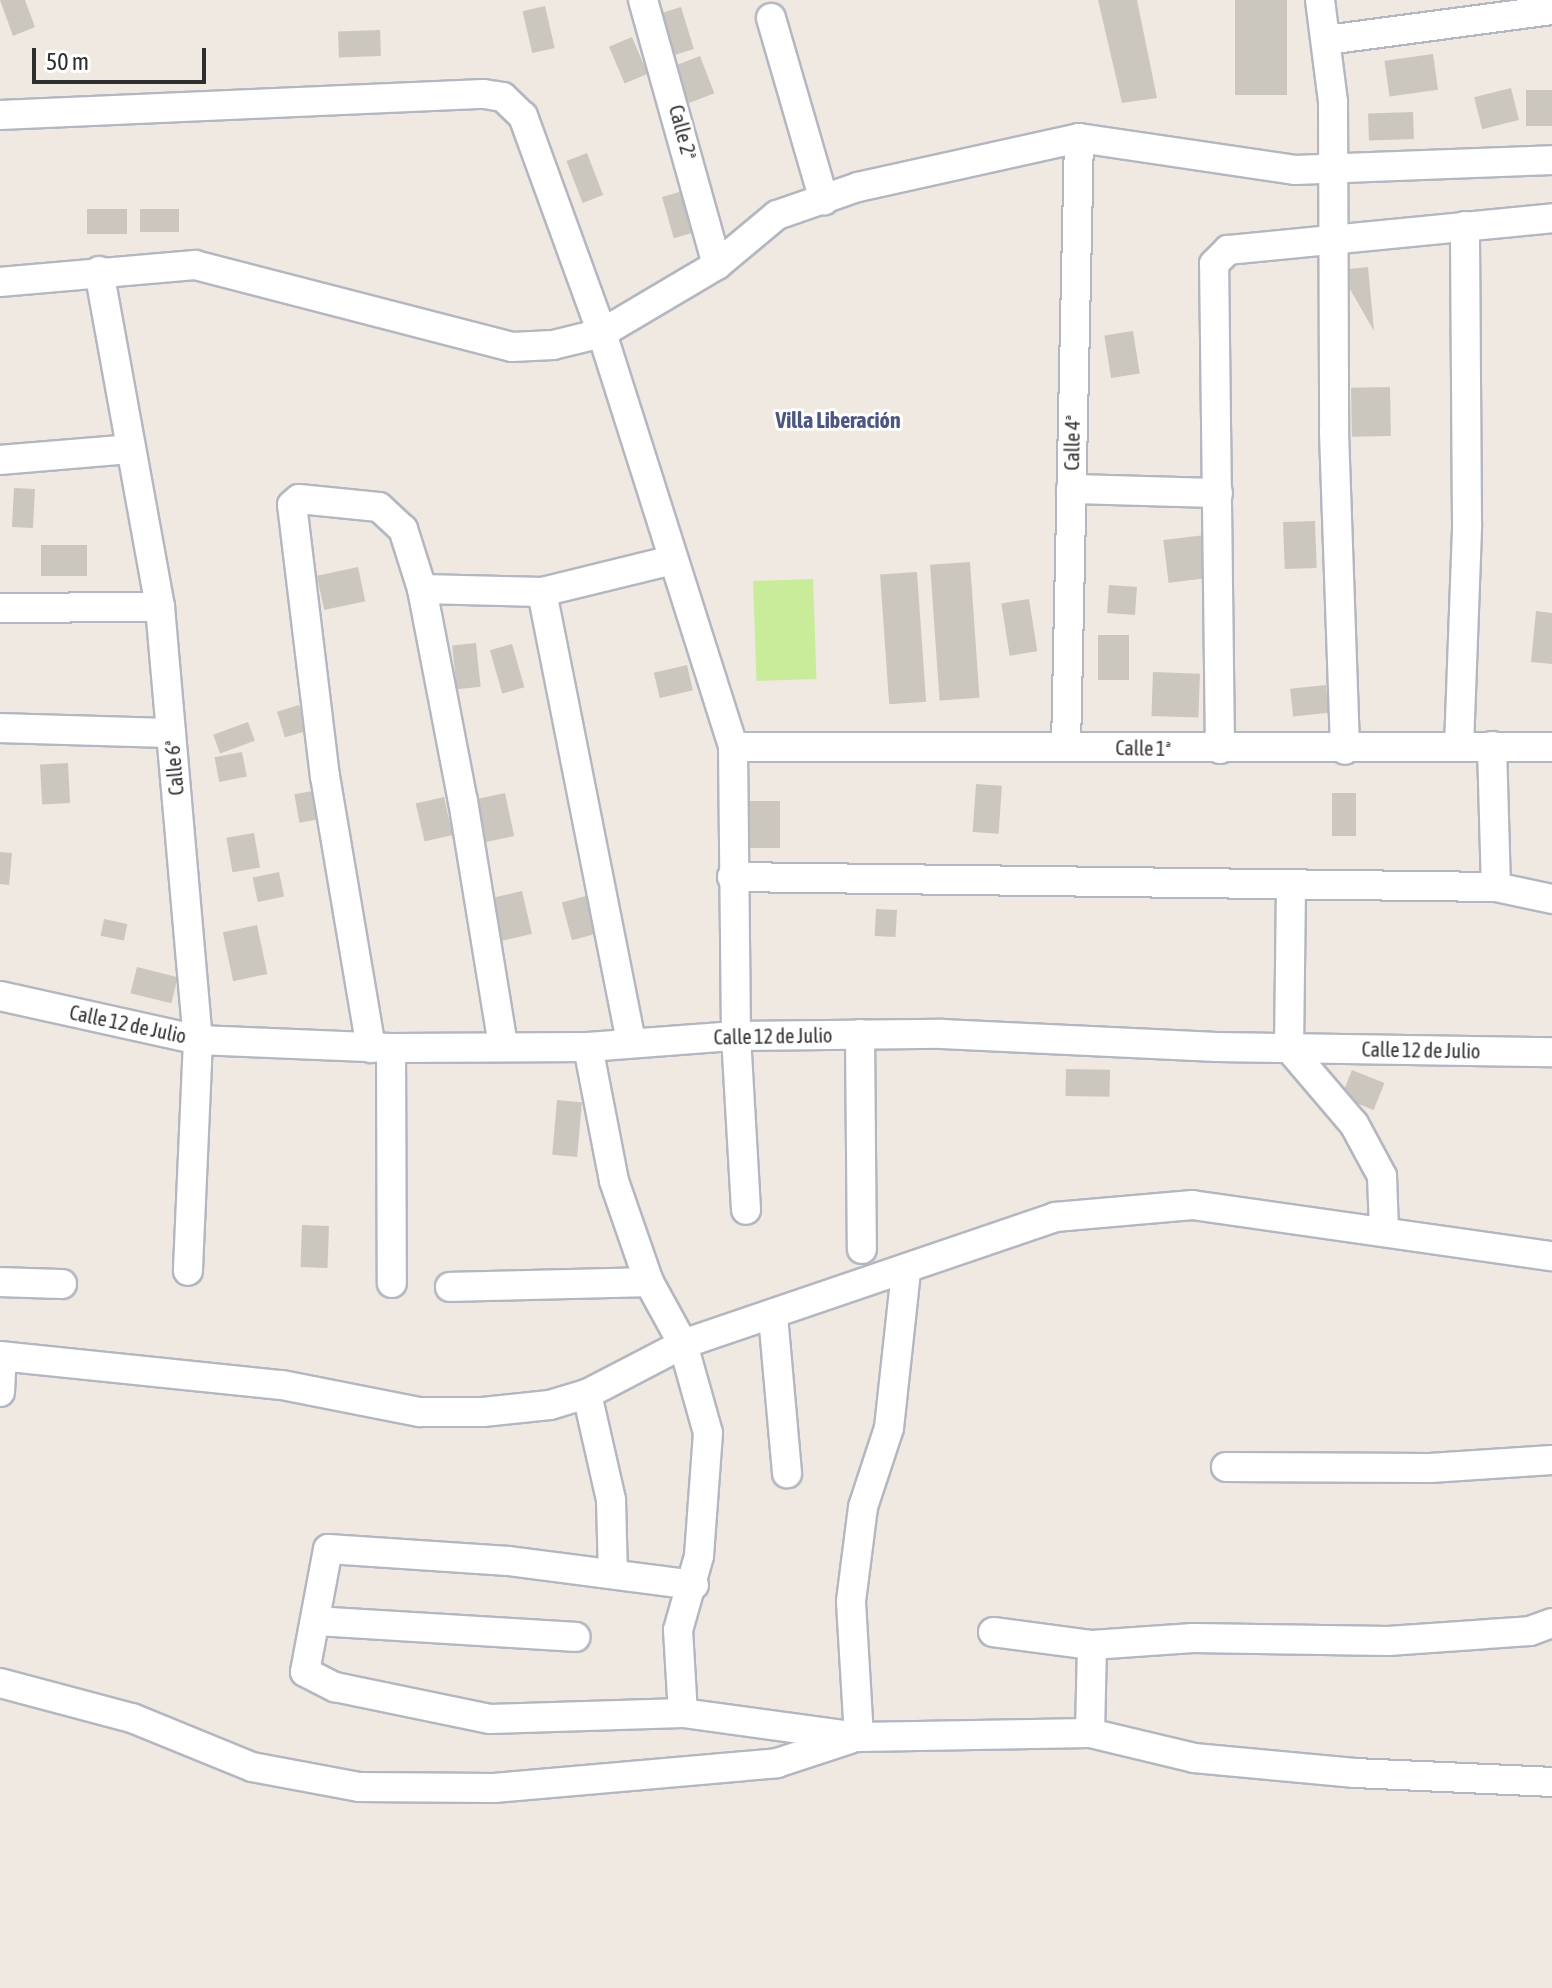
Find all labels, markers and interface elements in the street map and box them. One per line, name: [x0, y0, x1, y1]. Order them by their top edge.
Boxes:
scale bar: [36, 32, 210, 82]
text: 50 m: [46, 48, 89, 75]
street label: Calle 2ª: [664, 102, 702, 162]
district label: Villa Liberación: [775, 408, 901, 434]
street label: Calle 4ª: [1060, 415, 1084, 471]
street label: Calle 1ª: [1115, 736, 1171, 760]
street label: Calle 6ª: [160, 740, 188, 796]
street label: Calle 12 de Julio: [67, 1000, 189, 1048]
street label: Calle 12 de Julio: [713, 1023, 833, 1049]
street label: Calle 12 de Julio: [1361, 1037, 1481, 1063]

